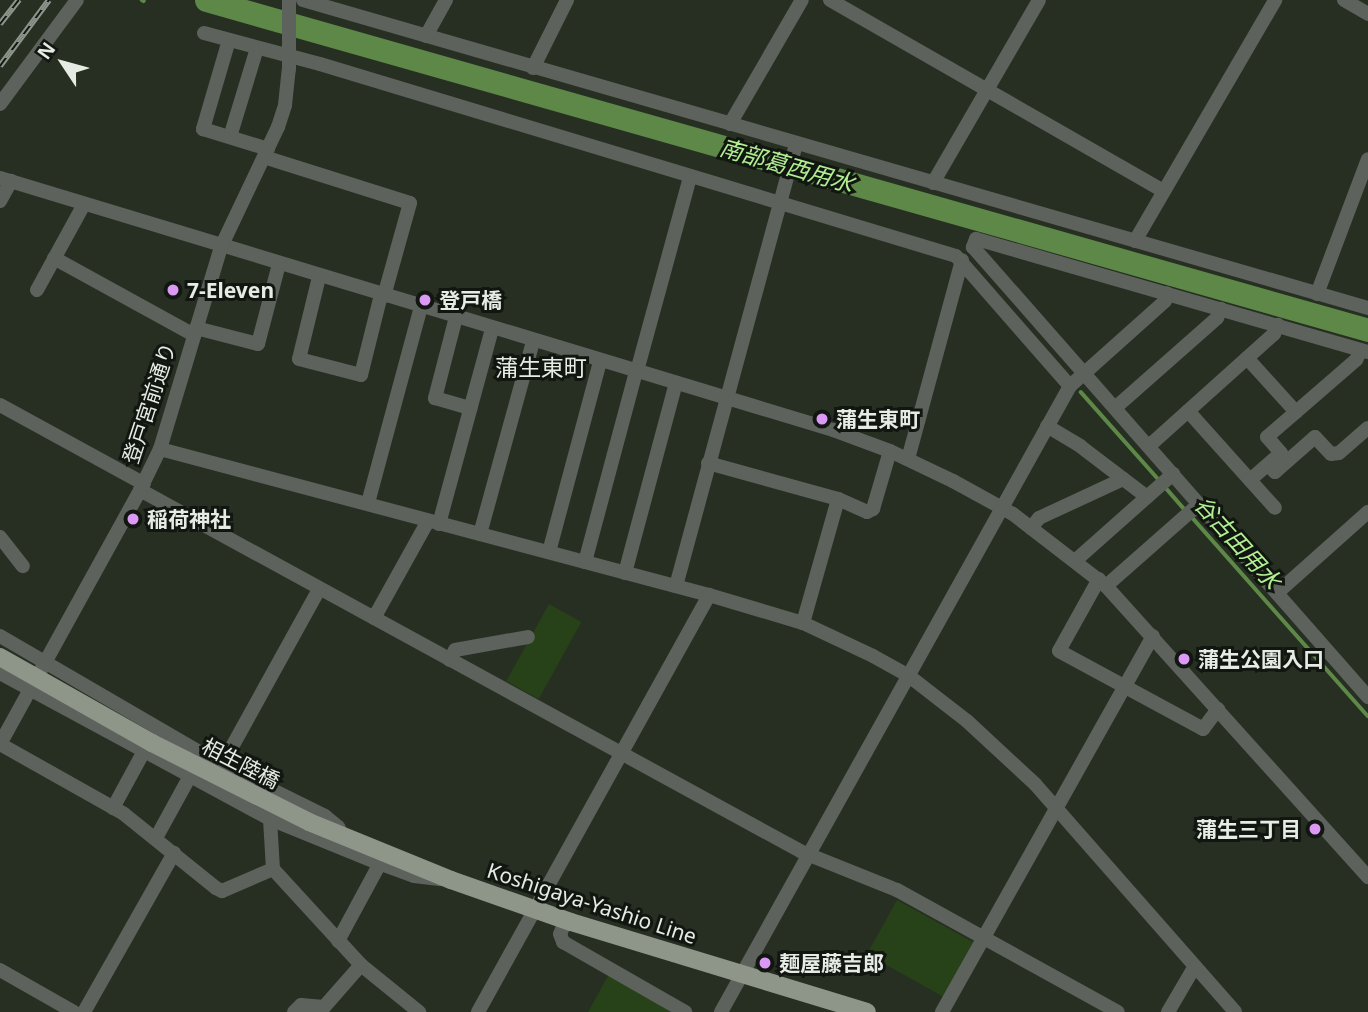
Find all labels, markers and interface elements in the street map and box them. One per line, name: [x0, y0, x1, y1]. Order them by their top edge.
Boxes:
north arrow: [28, 28, 98, 98]
text: N: [31, 37, 61, 65]
water label: 南部葛西用水: [717, 133, 857, 197]
place label: 7-Eleven: [187, 277, 274, 303]
marker: 7-Eleven: [165, 282, 181, 298]
place label: 登戸橋: [439, 287, 502, 313]
marker: 登戸橋: [417, 292, 433, 308]
street label: 登戸宮前通り: [118, 339, 180, 467]
district label: 蒲生東町: [495, 353, 587, 381]
place label: 蒲生東町: [836, 406, 920, 432]
marker: 蒲生東町: [814, 411, 830, 427]
water label: 谷古田用水: [1189, 490, 1287, 594]
place label: 稲荷神社: [147, 506, 231, 532]
marker: 稲荷神社: [125, 511, 141, 527]
place label: 蒲生公園入口: [1198, 646, 1324, 672]
marker: 蒲生公園入口: [1176, 651, 1192, 667]
street label: 相生陸橋: [198, 733, 284, 793]
place label: 蒲生三丁目: [1196, 816, 1301, 842]
marker: 蒲生三丁目: [1307, 821, 1323, 837]
street label: Koshigaya-Yashio Line: [484, 857, 700, 949]
place label: 麺屋藤吉郎: [779, 950, 884, 976]
marker: 麺屋藤吉郎: [757, 955, 773, 971]

